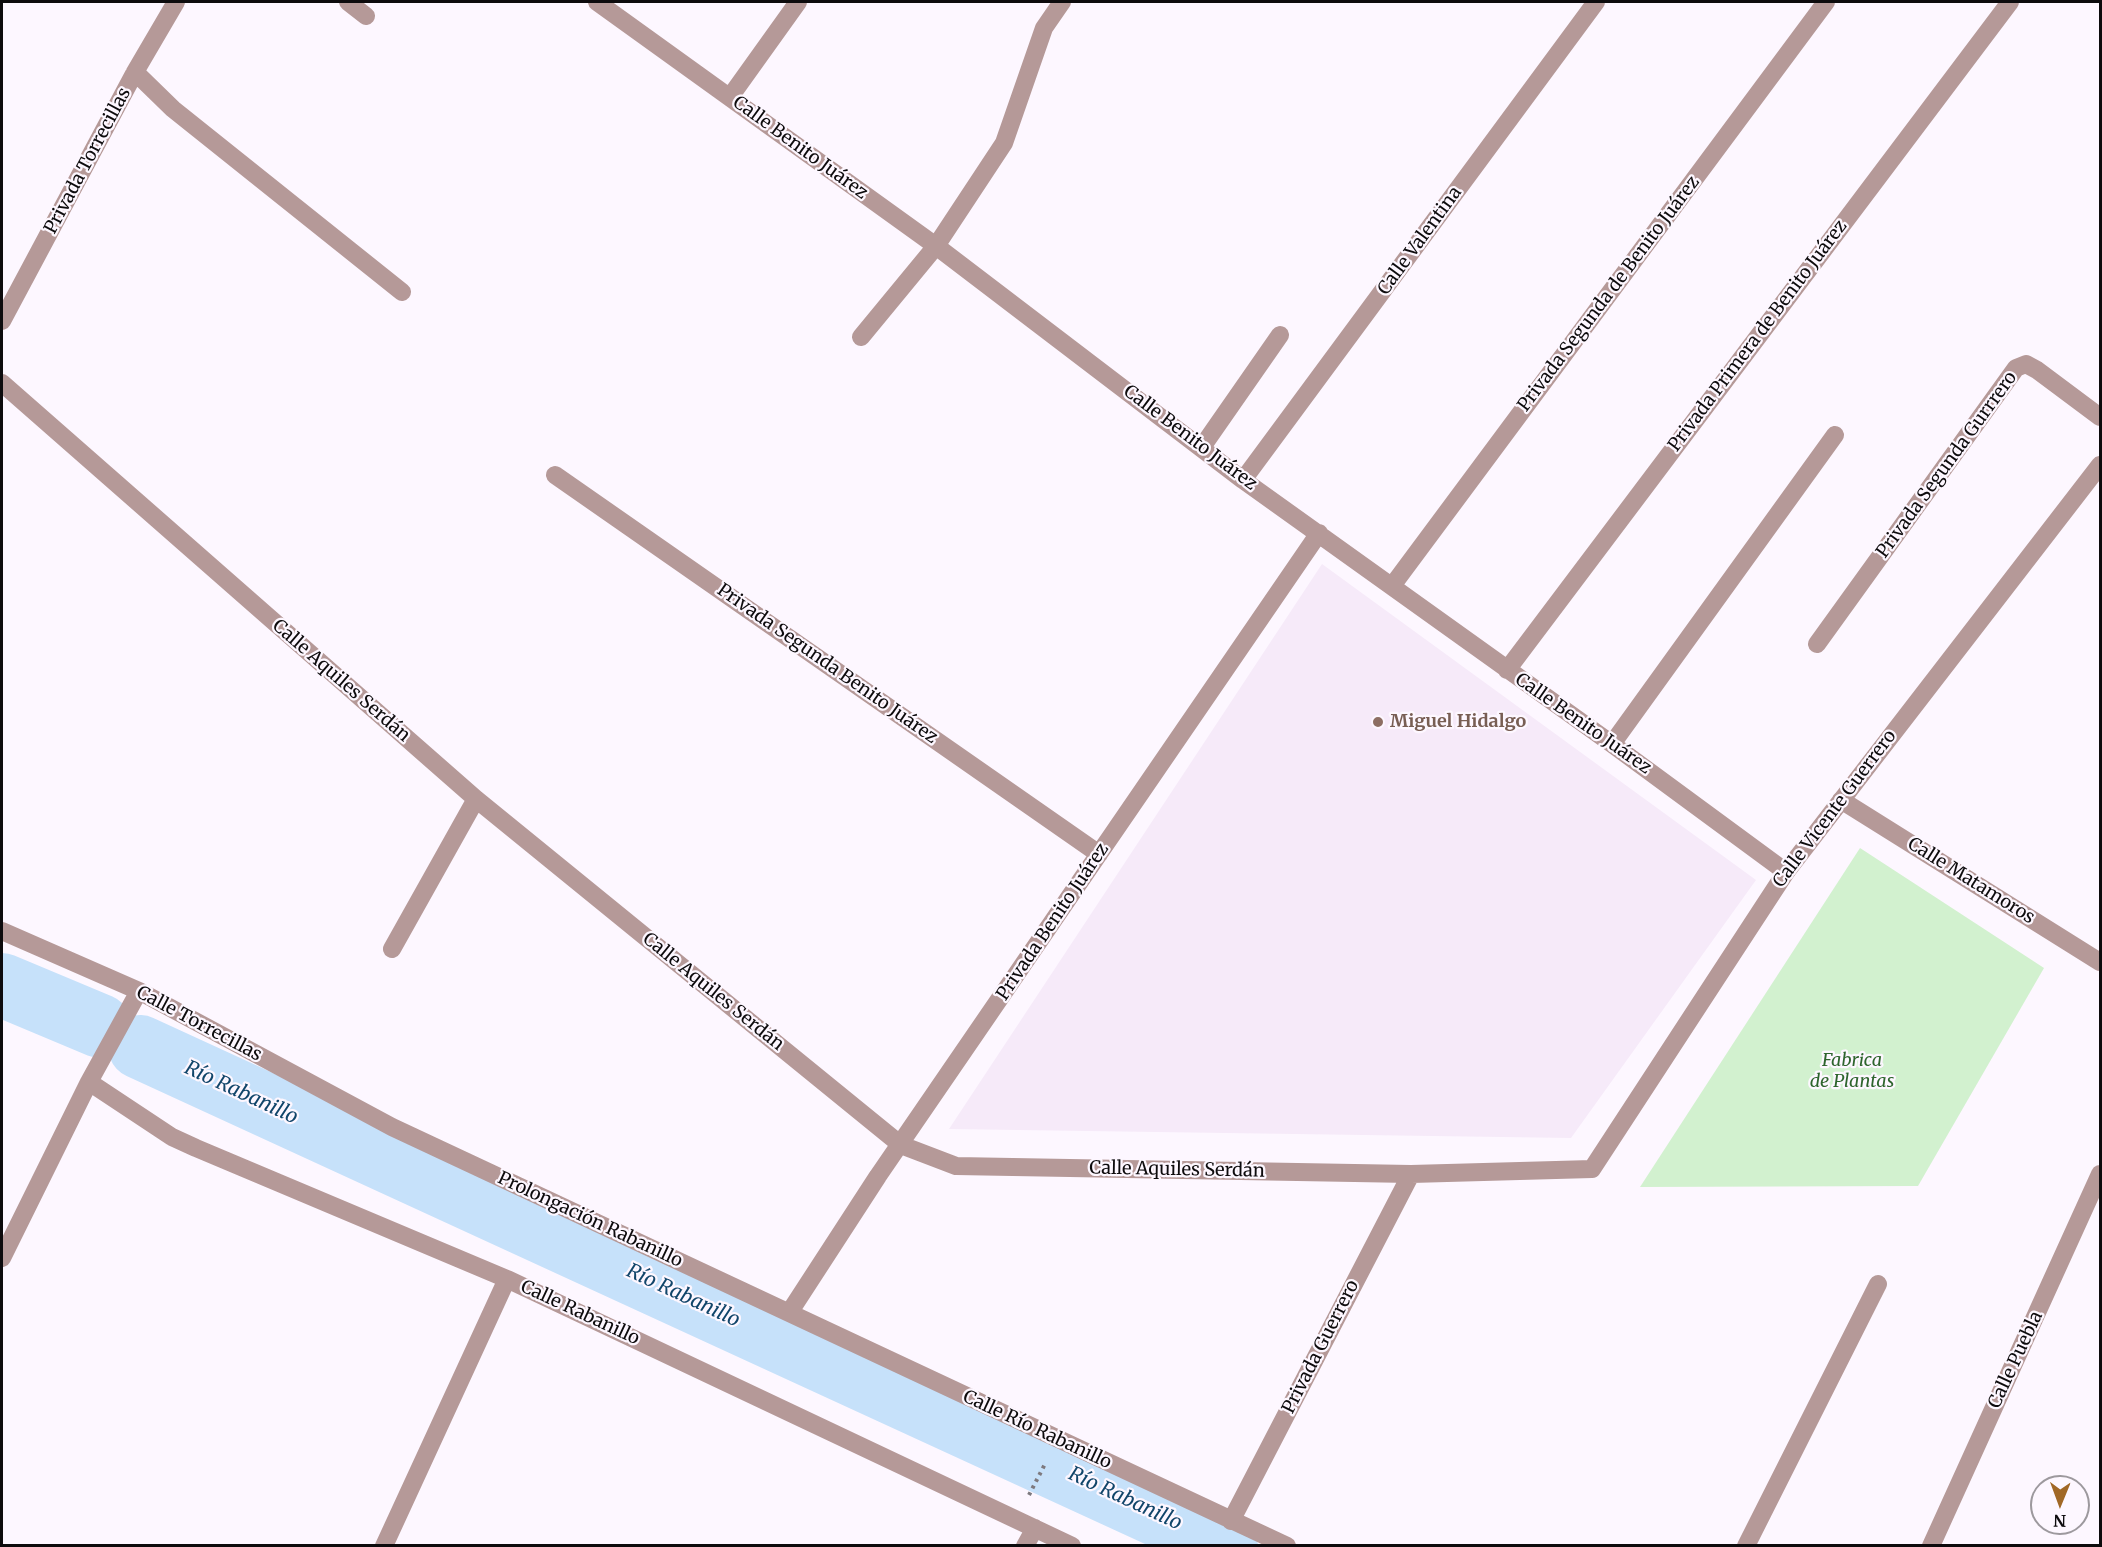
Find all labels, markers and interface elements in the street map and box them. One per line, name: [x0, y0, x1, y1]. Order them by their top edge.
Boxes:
street label: Privada Torrecillas: [40, 84, 136, 238]
street label: Calle Benito Juárez: [728, 92, 872, 204]
street label: Privada Segunda de Benito Juárez: [1513, 172, 1705, 416]
street label: Calle Valentina: [1374, 183, 1466, 299]
street label: Privada Primera de Benito Juárez: [1664, 216, 1852, 456]
street label: Privada Segunda Gurrrero: [1872, 368, 2022, 562]
street label: Calle Benito Juárez: [1119, 381, 1261, 495]
street label: Privada Segunda Benito Juárez: [713, 579, 941, 749]
street label: Calle Aquiles Serdán: [268, 615, 414, 747]
street label: Calle Benito Juárez: [1511, 669, 1655, 779]
place label: Miguel Hidalgo: [1390, 711, 1526, 733]
marker: Miguel Hidalgo: [1371, 715, 1385, 729]
street label: Calle Vicente Guerrero: [1769, 726, 1901, 892]
street label: Calle Matamoros: [1903, 833, 2039, 929]
street label: Privada Benito Juárez: [992, 839, 1114, 1005]
street label: Calle Aquiles Serdán: [638, 928, 788, 1056]
street label: Calle Torrecillas: [133, 982, 265, 1066]
park label: Fabrica de Plantas: [1810, 1050, 1894, 1092]
water label: Río Rabanillo: [181, 1056, 301, 1130]
street label: Calle Aquiles Serdán: [1089, 1158, 1265, 1182]
street label: Prolongación Rabanillo: [494, 1168, 686, 1272]
water label: Río Rabanillo: [623, 1259, 743, 1333]
street label: Calle Rabanillo: [517, 1276, 643, 1350]
street label: Privada Guerrero: [1278, 1277, 1364, 1417]
street label: Calle Puebla: [1984, 1308, 2048, 1412]
street label: Calle Río Rabanillo: [959, 1386, 1115, 1474]
water label: Río Rabanillo: [1065, 1462, 1185, 1536]
north arrow: [2030, 1475, 2090, 1535]
text: N: [2053, 1511, 2066, 1531]

